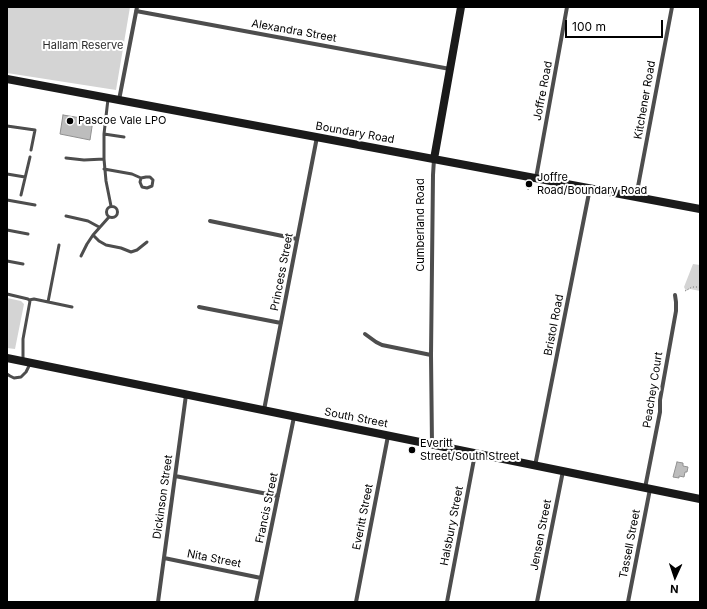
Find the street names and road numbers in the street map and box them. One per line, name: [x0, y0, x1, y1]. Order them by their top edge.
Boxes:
street label: Alexandra Street: [250, 17, 338, 45]
street label: Joffre Road: [531, 60, 555, 122]
street label: Kitchener Road: [632, 60, 658, 140]
street label: Boundary Road: [315, 120, 395, 146]
street label: Cumberland Road: [414, 178, 428, 272]
street label: Princess Street: [268, 232, 296, 312]
street label: Bristol Road: [542, 293, 566, 357]
street label: Peachey Court: [640, 351, 666, 429]
street label: South Street: [323, 405, 389, 431]
street label: Dickinson Street: [151, 454, 175, 540]
street label: Francis Street: [253, 471, 281, 545]
street label: Everitt Street: [350, 483, 376, 551]
street label: Halsbury Street: [438, 485, 466, 567]
street label: Jensen Street: [528, 498, 554, 572]
street label: Tassell Street: [617, 508, 643, 580]
street label: Nita Street: [186, 547, 242, 571]

